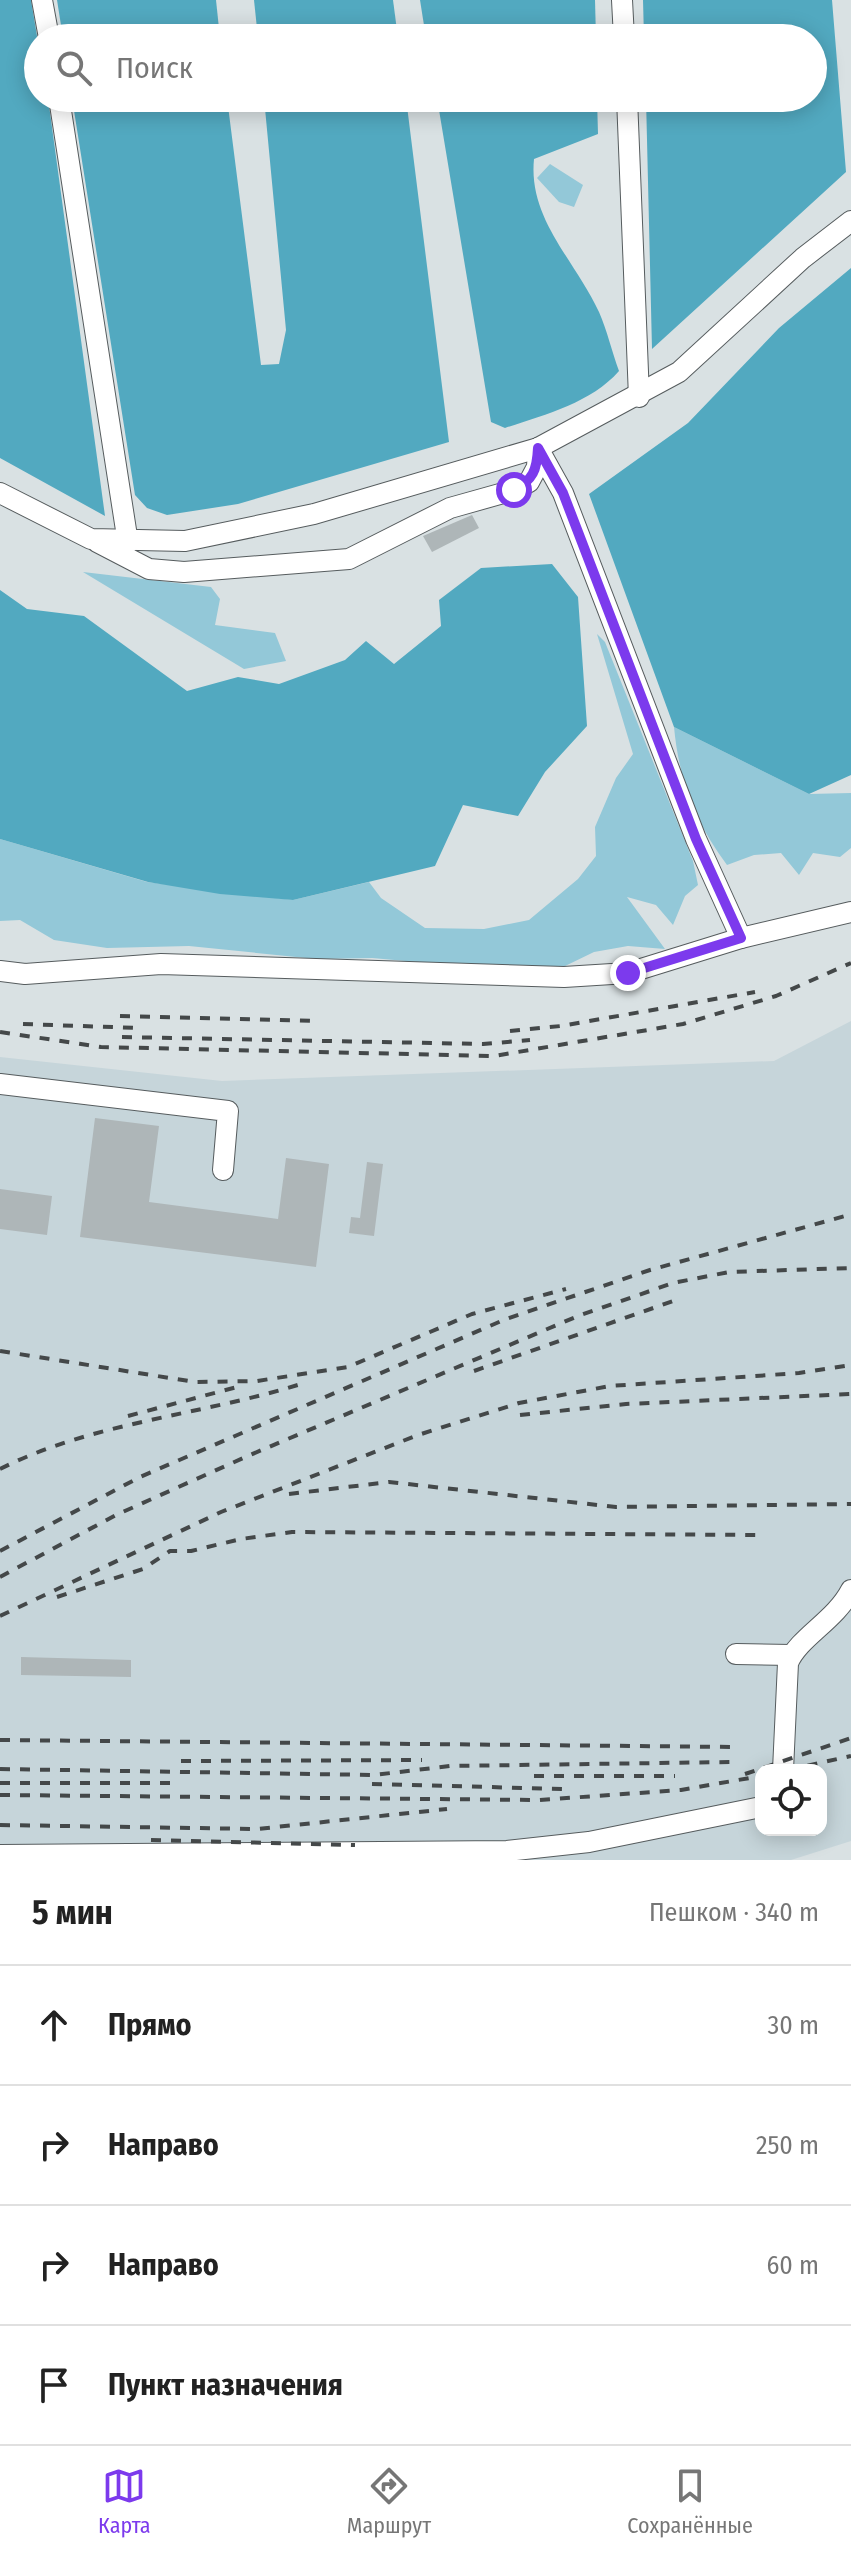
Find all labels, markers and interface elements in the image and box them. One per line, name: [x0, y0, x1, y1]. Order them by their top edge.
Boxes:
search box: [24, 24, 827, 112]
icon: search: [52, 46, 96, 90]
text: Поиск: [116, 50, 193, 86]
route start: [496, 472, 532, 508]
route end: [610, 955, 646, 991]
map controls: [755, 1764, 827, 1836]
button: locate: [755, 1764, 827, 1836]
text: 5 мин: [32, 1892, 113, 1933]
text: Пешком · 340 m: [649, 1897, 819, 1928]
icon: ahead: [32, 2003, 76, 2047]
text: Прямо: [108, 2007, 192, 2043]
text: 30 m: [768, 2010, 819, 2041]
icon: right: [32, 2123, 76, 2167]
text: Направо: [108, 2127, 219, 2163]
text: 250 m: [756, 2130, 819, 2161]
icon: right: [32, 2243, 76, 2287]
text: Направо: [108, 2247, 219, 2283]
text: 60 m: [766, 2250, 819, 2281]
icon: arrive: [32, 2363, 76, 2407]
text: Пункт назначения: [108, 2367, 343, 2403]
tab: Карта: [98, 2464, 151, 2539]
tab: Маршрут: [347, 2464, 431, 2539]
tab: Сохранённые: [627, 2464, 753, 2539]

